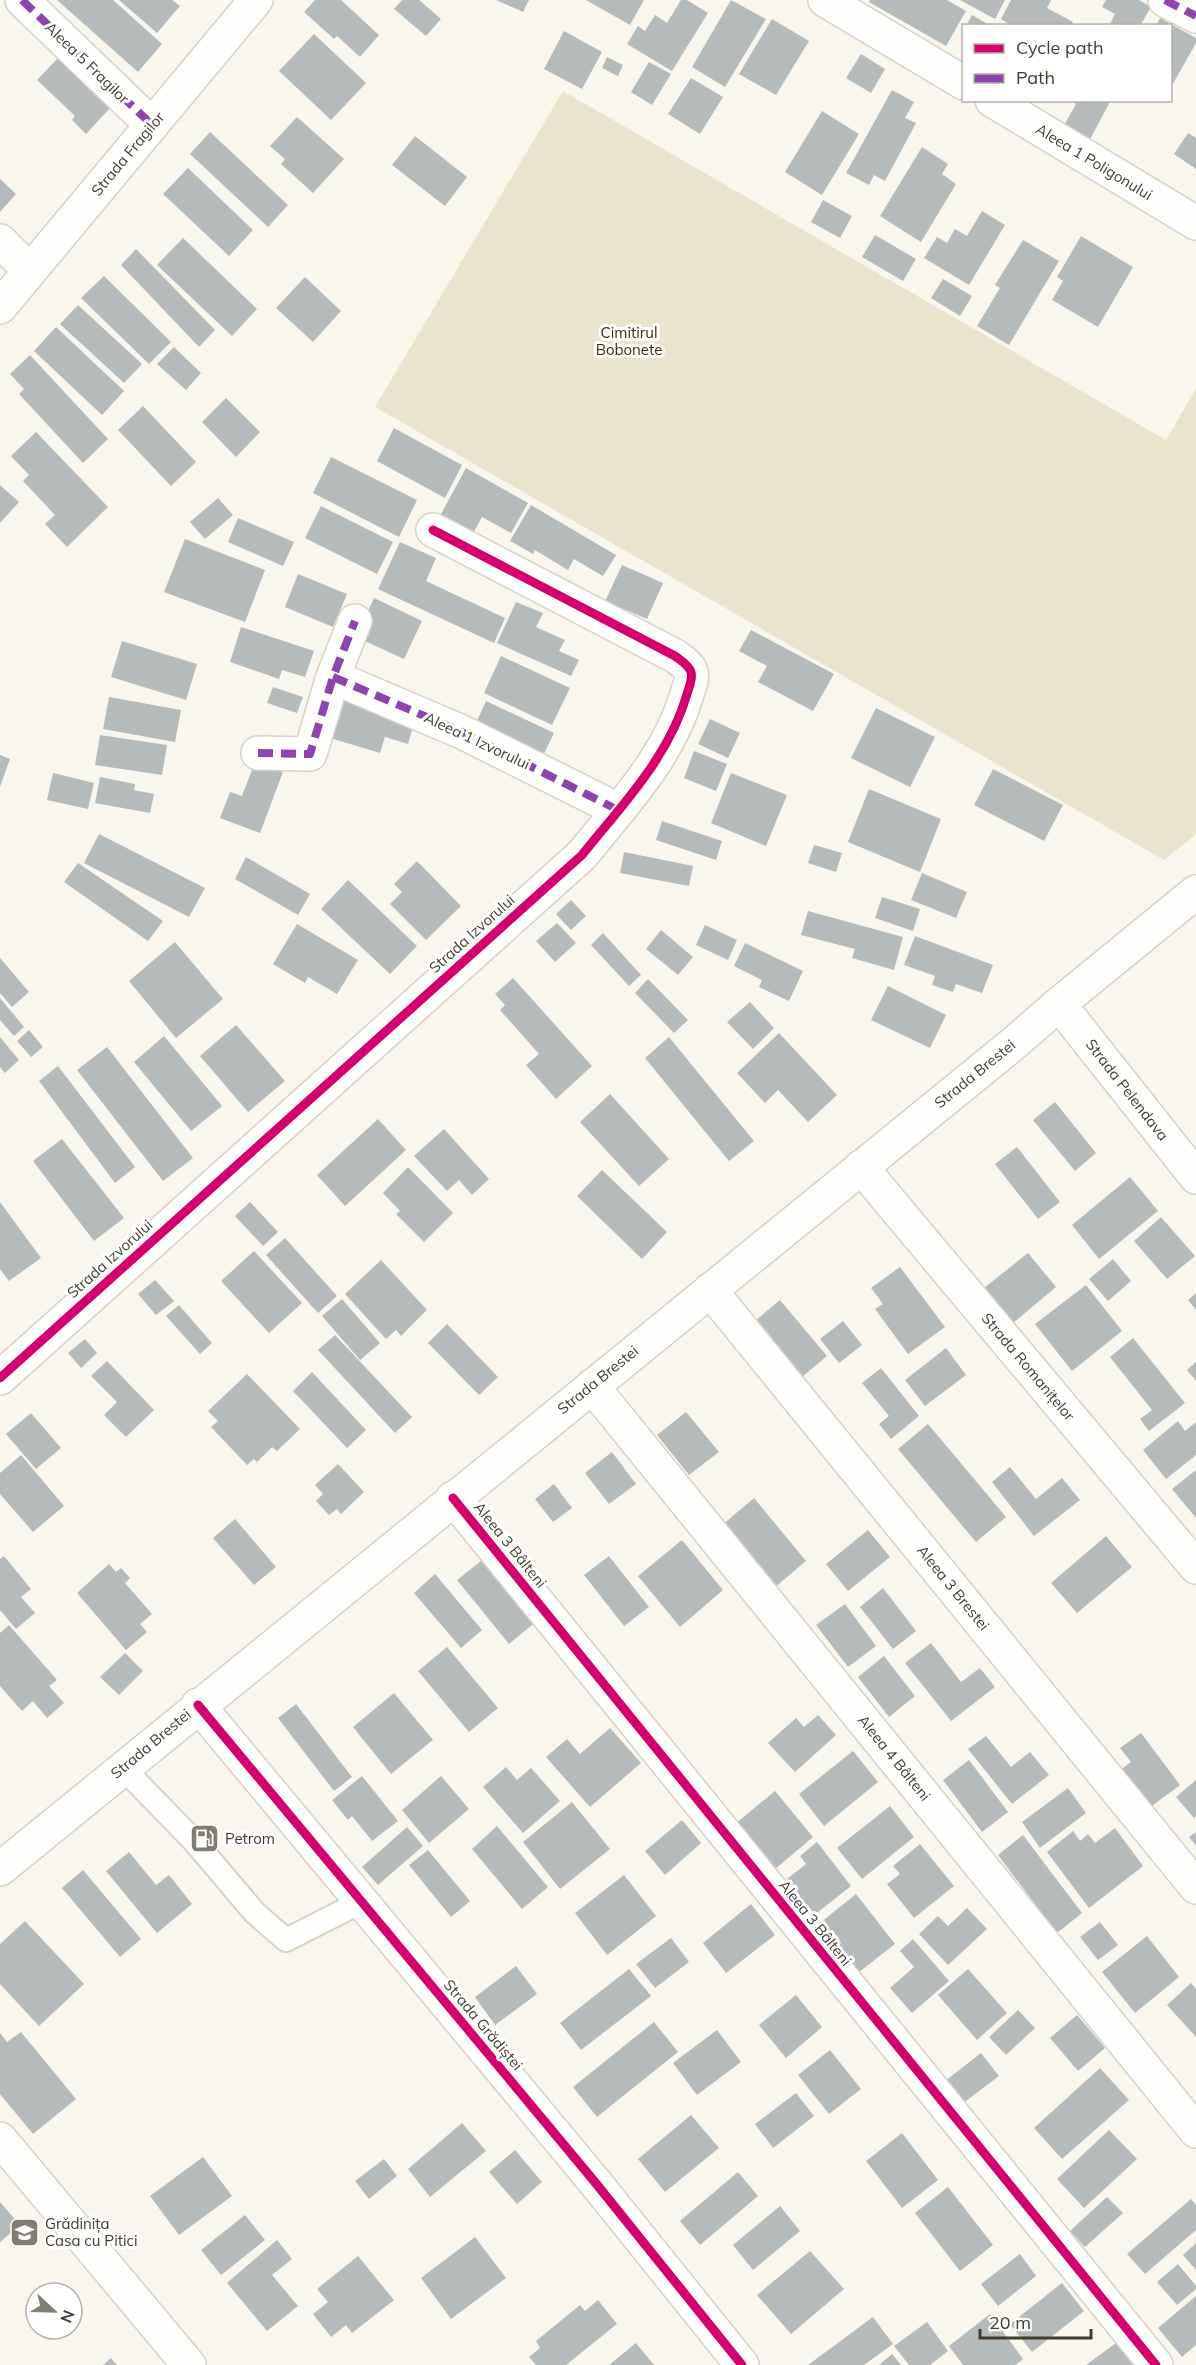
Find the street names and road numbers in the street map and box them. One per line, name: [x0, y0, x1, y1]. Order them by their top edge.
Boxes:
street label: Aleea 5 Fragilor: [41, 18, 134, 108]
street label: Strada Fragilor: [87, 107, 169, 200]
street label: Aleea 1 Poligonului: [1032, 119, 1156, 204]
street label: Aleea 1 Izvorului: [421, 708, 533, 773]
street label: Strada Izvorului: [425, 890, 518, 977]
street label: Strada Brestei: [930, 1035, 1019, 1112]
street label: Strada Pelendava: [1082, 1035, 1173, 1144]
street label: Strada Izvorului: [63, 1215, 156, 1302]
street label: Strada Romanițelor: [978, 1309, 1079, 1425]
street label: Strada Brestei: [553, 1341, 642, 1418]
street label: Aleea 3 Bâlteni: [470, 1498, 551, 1592]
street label: Aleea 3 Brestei: [913, 1541, 994, 1634]
street label: Strada Brestei: [107, 1705, 195, 1783]
street label: Aleea 4 Bâlteni: [854, 1711, 935, 1805]
street label: Aleea 3 Bâlteni: [775, 1876, 856, 1970]
street label: Strada Grădiștei: [440, 1975, 527, 2074]

